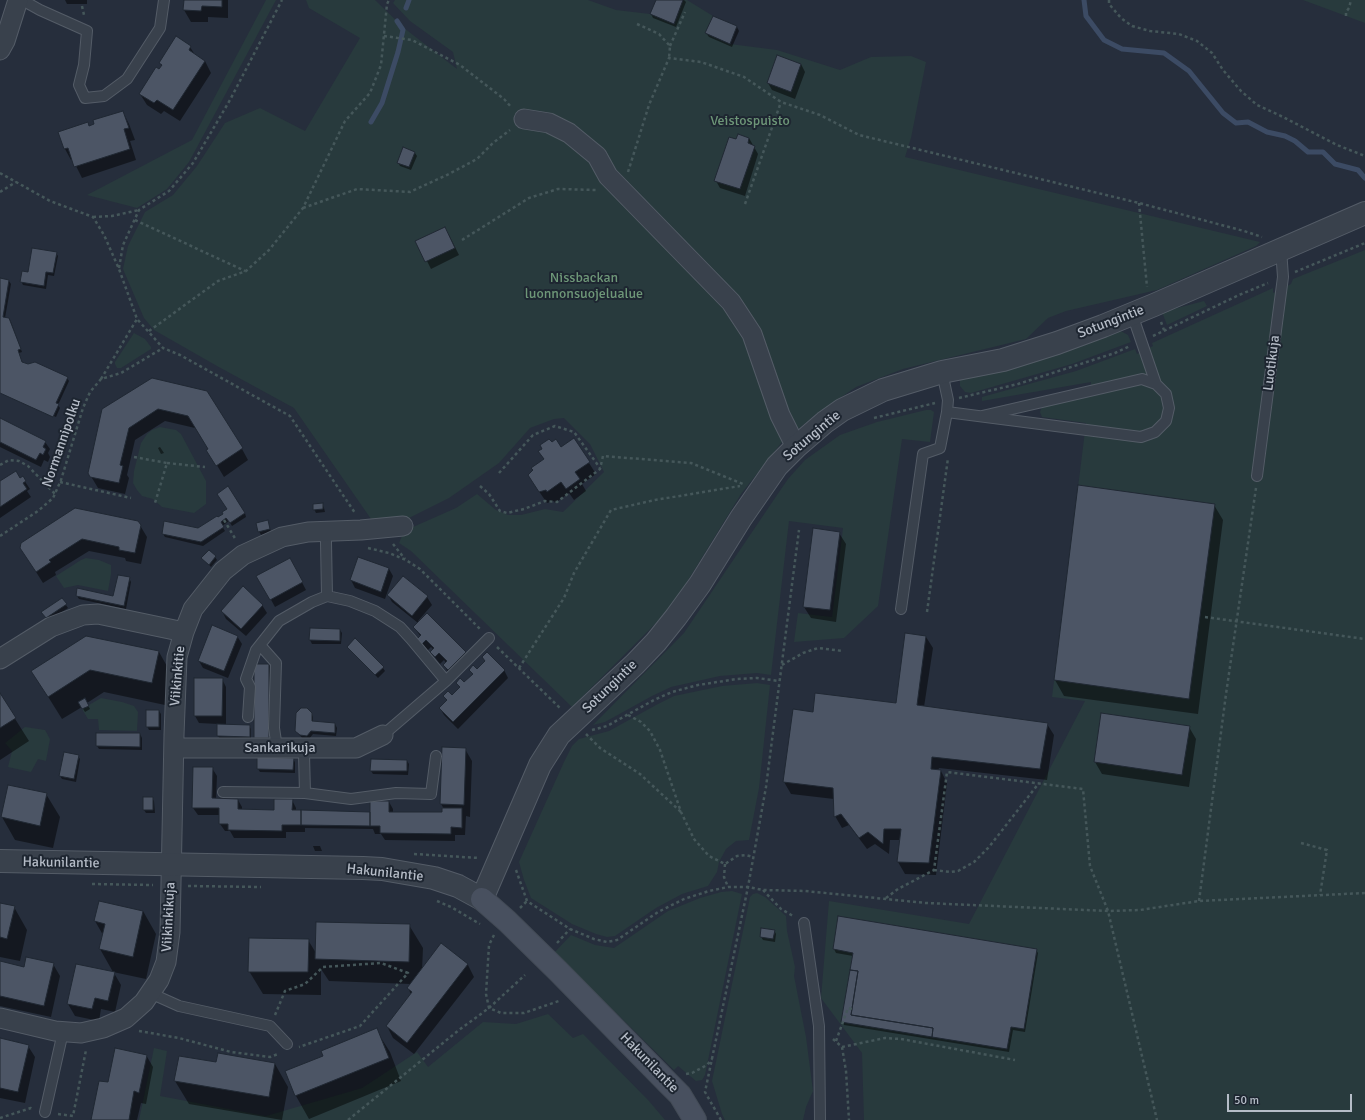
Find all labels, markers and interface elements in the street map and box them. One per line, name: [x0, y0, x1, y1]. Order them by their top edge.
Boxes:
park label: Veistospuisto: [710, 113, 790, 129]
park label: Nissbackan luonnonsuojelualue: [525, 270, 643, 302]
street label: Sotungintie: [1075, 302, 1147, 342]
street label: Luotikuja: [1260, 334, 1284, 392]
street label: Normannipolku: [39, 397, 85, 489]
street label: Sotungintie: [780, 407, 844, 465]
street label: Viikinkitie: [167, 645, 189, 707]
street label: Sotungintie: [579, 657, 641, 717]
street label: Sankarikuja: [244, 740, 316, 756]
street label: Hakunilantie: [22, 854, 100, 872]
street label: Hakunilantie: [346, 861, 424, 885]
street label: Viikinkikuja: [159, 882, 179, 952]
street label: Hakunilantie: [616, 1029, 682, 1097]
scale bar: [1229, 1086, 1354, 1112]
text: 50 m: [1234, 1093, 1259, 1108]

